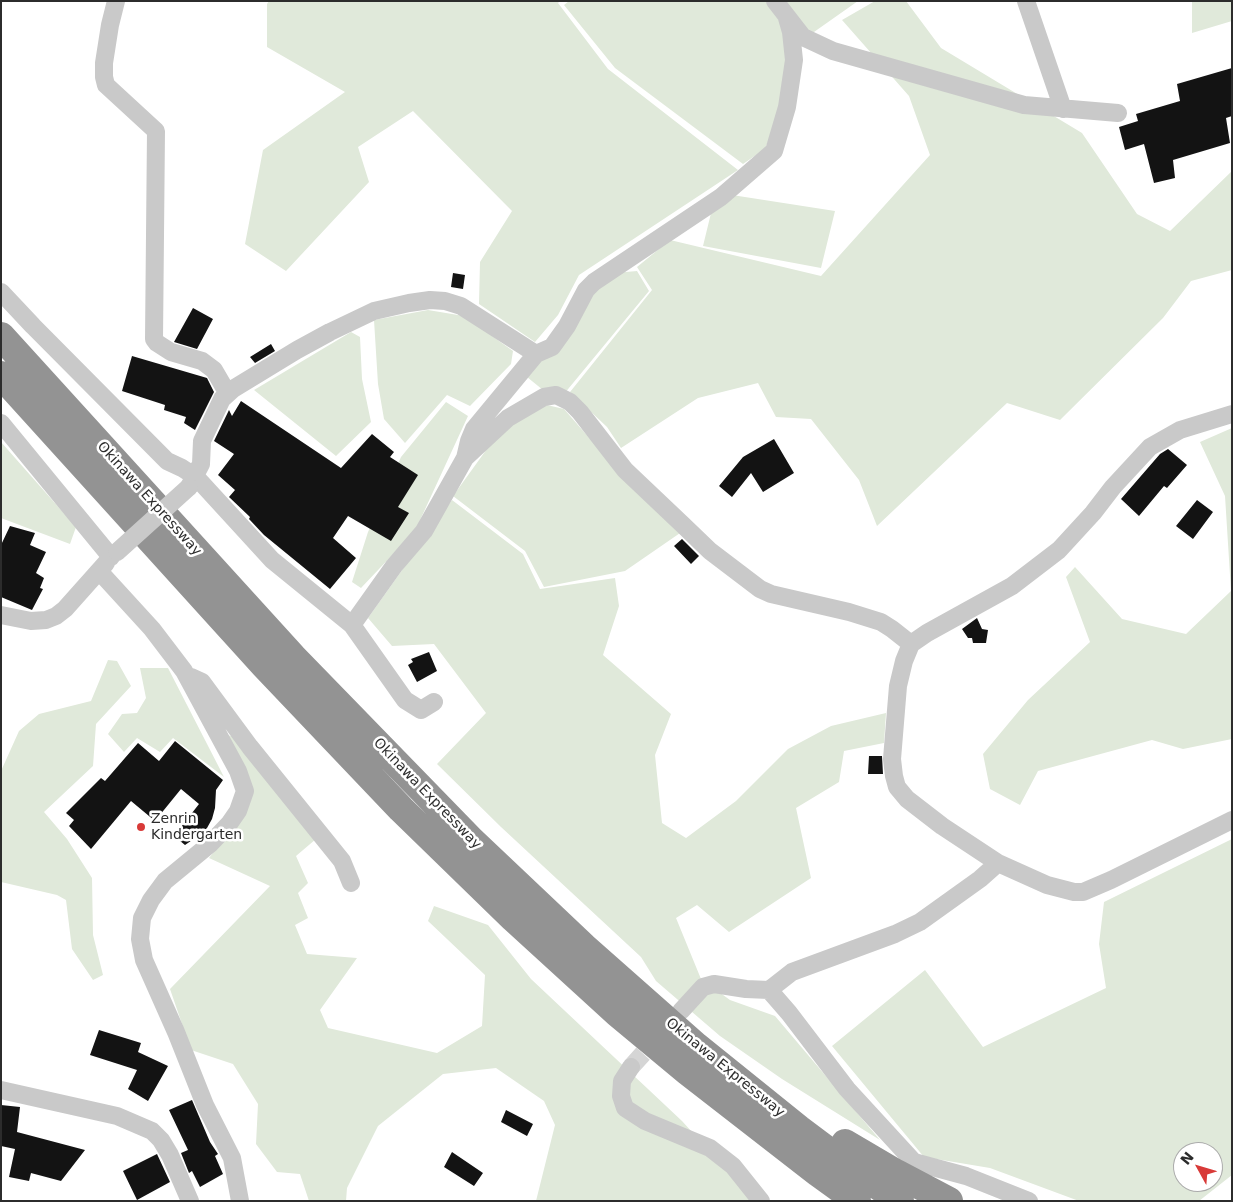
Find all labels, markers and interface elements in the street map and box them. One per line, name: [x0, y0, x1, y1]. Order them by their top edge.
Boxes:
street label: Okinawa Expressway: [93, 438, 205, 560]
street label: Okinawa Expressway: [370, 735, 484, 853]
place label: Zenrin Kindergarten: [151, 811, 242, 844]
marker: Zenrin Kindergarten: [135, 821, 147, 833]
street label: Okinawa Expressway: [662, 1015, 788, 1121]
north arrow: [1173, 1142, 1223, 1192]
text: N: [1177, 1149, 1197, 1168]

